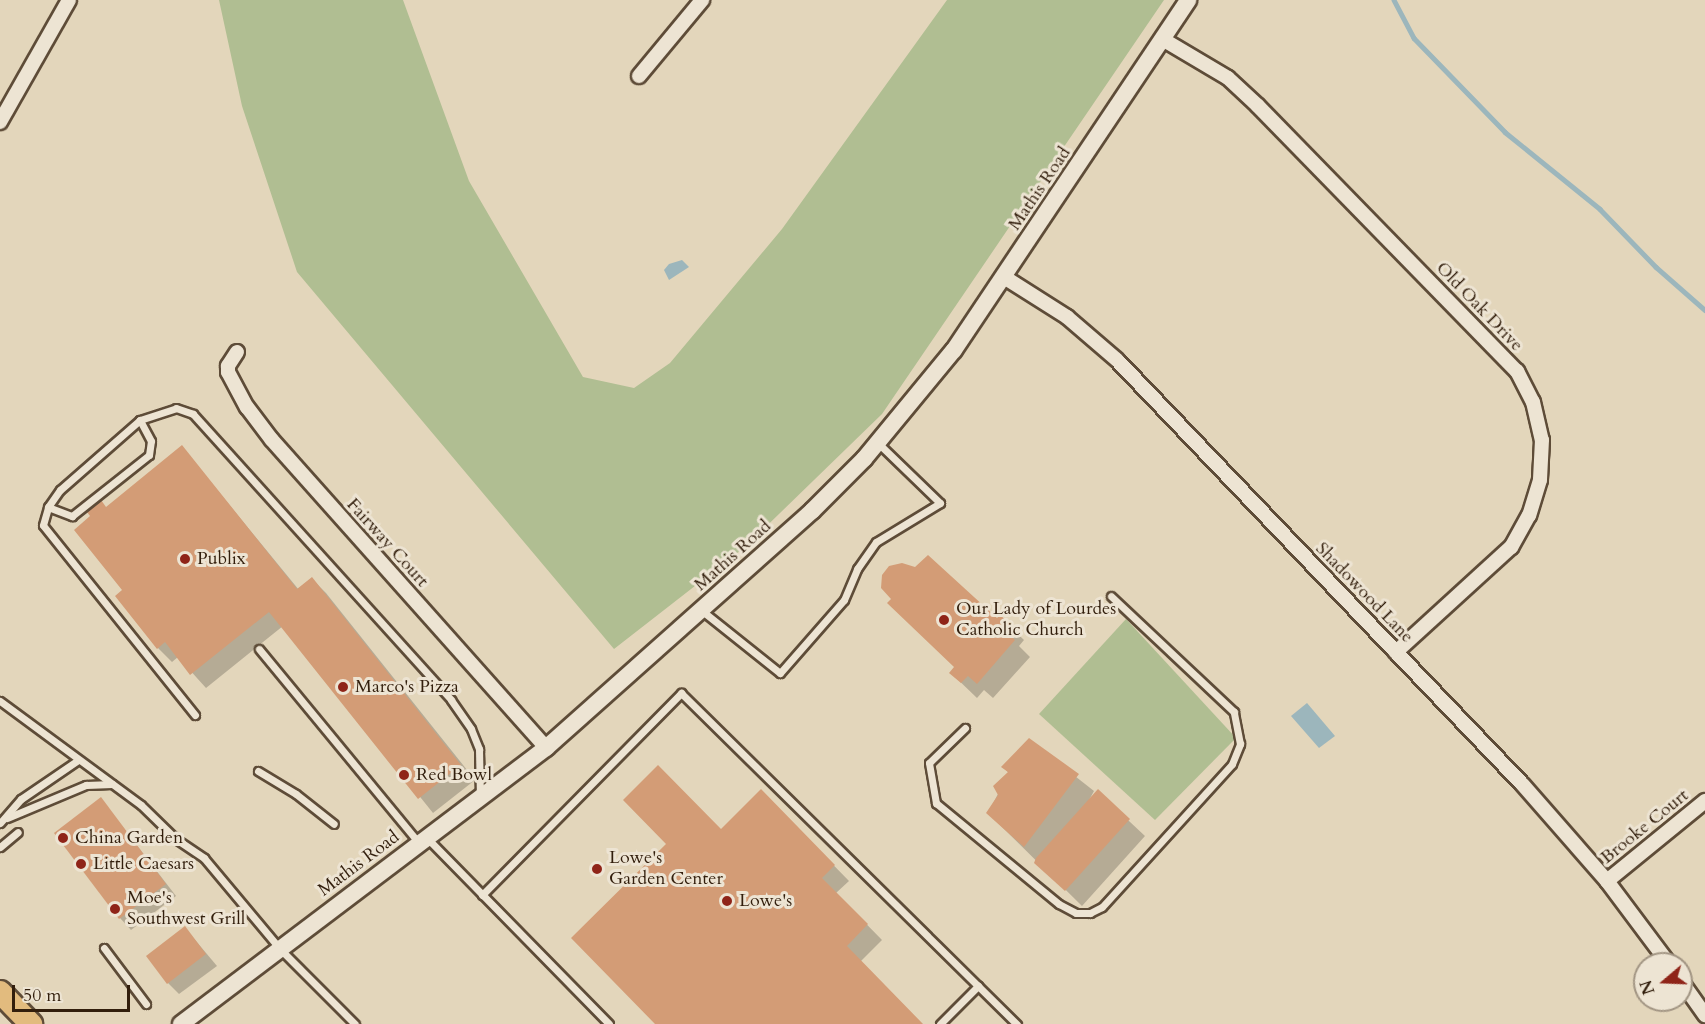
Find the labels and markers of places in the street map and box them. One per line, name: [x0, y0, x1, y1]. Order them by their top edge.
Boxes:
place label: Publix: [197, 548, 246, 570]
marker: Publix: [178, 552, 192, 566]
place label: Our Lady of Lourdes Catholic Church: [956, 599, 1116, 642]
marker: Our Lady of Lourdes Catholic Church: [937, 613, 951, 627]
place label: Marco's Pizza: [355, 676, 459, 698]
marker: Marco's Pizza: [336, 680, 350, 694]
place label: Red Bowl: [416, 764, 492, 786]
marker: Red Bowl: [397, 768, 411, 782]
place label: China Garden: [75, 827, 183, 849]
marker: China Garden: [56, 831, 70, 845]
place label: Lowe's Garden Center: [609, 848, 723, 890]
place label: Little Caesars: [93, 853, 194, 875]
marker: Little Caesars: [74, 857, 88, 871]
marker: Lowe's Garden Center: [590, 862, 604, 876]
place label: Moe's Southwest Grill: [127, 888, 245, 930]
place label: Lowe's: [739, 890, 792, 912]
marker: Lowe's: [720, 894, 734, 908]
marker: Moe's Southwest Grill: [108, 902, 122, 916]

